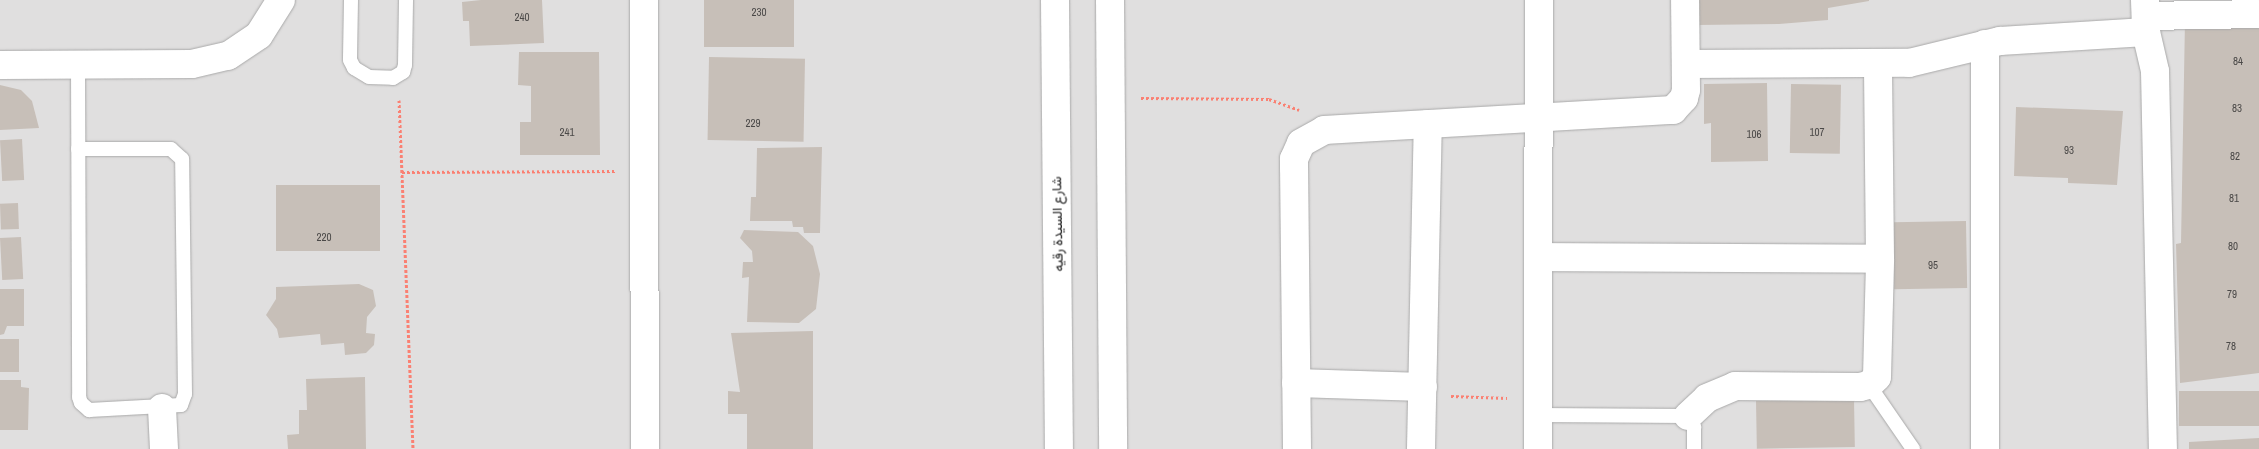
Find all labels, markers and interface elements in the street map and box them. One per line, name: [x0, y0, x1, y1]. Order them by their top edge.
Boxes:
house number: 230: [751, 5, 767, 19]
house number: 240: [514, 10, 530, 24]
house number: 84: [2233, 54, 2243, 68]
house number: 83: [2232, 101, 2242, 115]
house number: 229: [745, 116, 761, 130]
house number: 241: [559, 125, 575, 139]
house number: 107: [1809, 125, 1825, 139]
house number: 106: [1746, 127, 1762, 141]
house number: 93: [2064, 143, 2074, 157]
house number: 82: [2230, 149, 2240, 163]
street label: شارع السيدة رقيه: [1048, 176, 1066, 272]
house number: 81: [2229, 191, 2239, 205]
house number: 220: [316, 230, 332, 244]
house number: 80: [2228, 239, 2238, 253]
house number: 95: [1928, 258, 1938, 272]
house number: 79: [2227, 287, 2237, 301]
house number: 78: [2226, 339, 2236, 353]

